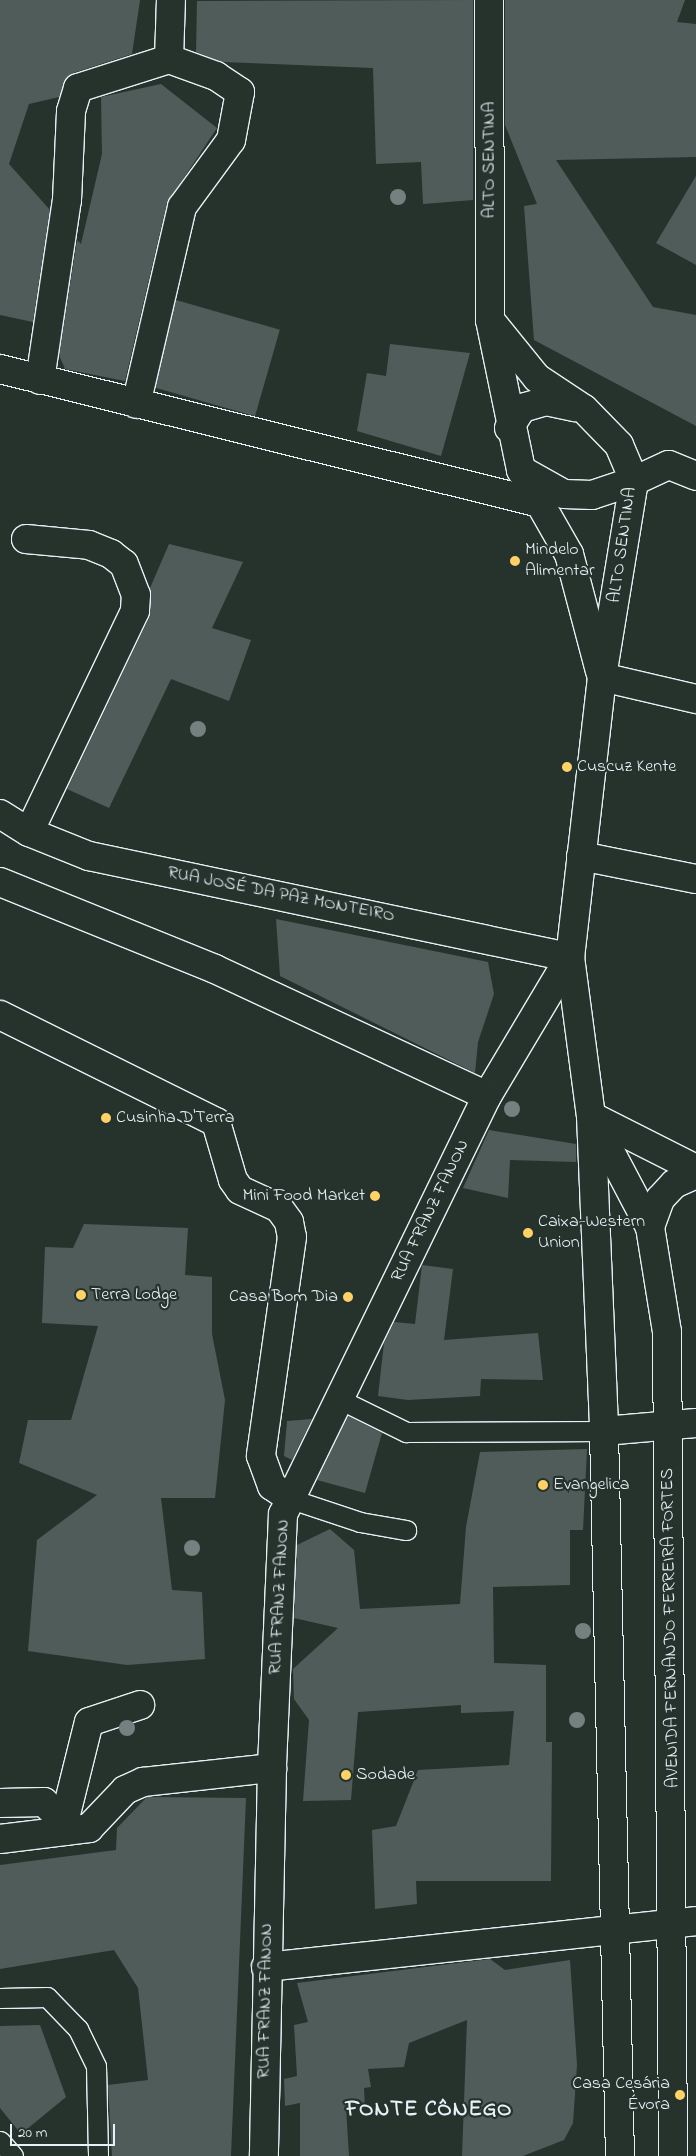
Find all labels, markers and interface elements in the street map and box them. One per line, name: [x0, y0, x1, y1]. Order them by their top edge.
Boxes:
street label: ALTO SENTINA: [479, 102, 501, 218]
street label: ALTO SENTINA: [604, 486, 642, 604]
place label: Mindelo Alimentar: [525, 540, 595, 582]
marker: Mindelo Alimentar: [509, 555, 521, 567]
place label: Cuscuz Kente: [577, 756, 676, 778]
marker: Cuscuz Kente: [561, 761, 573, 773]
street label: RUA JOSÉ DA PAZ MONTEIRO: [166, 862, 396, 928]
place label: Cusinha D'Terra: [116, 1107, 235, 1129]
marker: Cusinha D'Terra: [100, 1112, 112, 1124]
street label: RUA FRANZ FANON: [387, 1136, 475, 1286]
place label: Mini Food Market: [243, 1185, 365, 1207]
marker: Mini Food Market: [369, 1190, 381, 1202]
place label: Caixa-Western Union: [538, 1212, 645, 1254]
marker: Caixa-Western Union: [522, 1227, 534, 1239]
place label: Terra Lodge: [91, 1284, 177, 1306]
place label: Casa Bom Dia: [229, 1286, 338, 1308]
marker: Terra Lodge: [75, 1289, 87, 1301]
marker: Casa Bom Dia: [342, 1291, 354, 1303]
street label: AVENIDA FERNANDO FERREIRA FORTES: [657, 1468, 685, 1788]
place label: Evangelica: [553, 1474, 630, 1496]
marker: Evangelica: [537, 1479, 549, 1491]
street label: RUA FRANZ FANON: [265, 1519, 295, 1675]
place label: Sodade: [356, 1764, 415, 1786]
marker: Sodade: [340, 1769, 352, 1781]
street label: RUA FRANZ FANON: [254, 1923, 278, 2079]
place label: Casa Cesária Évora: [572, 2074, 670, 2116]
marker: Casa Cesária Évora: [674, 2089, 686, 2101]
district label: FONTE CÔNEGO: [344, 2098, 514, 2124]
scale bar: [12, 2114, 118, 2146]
text: 20 m: [18, 2122, 47, 2144]

